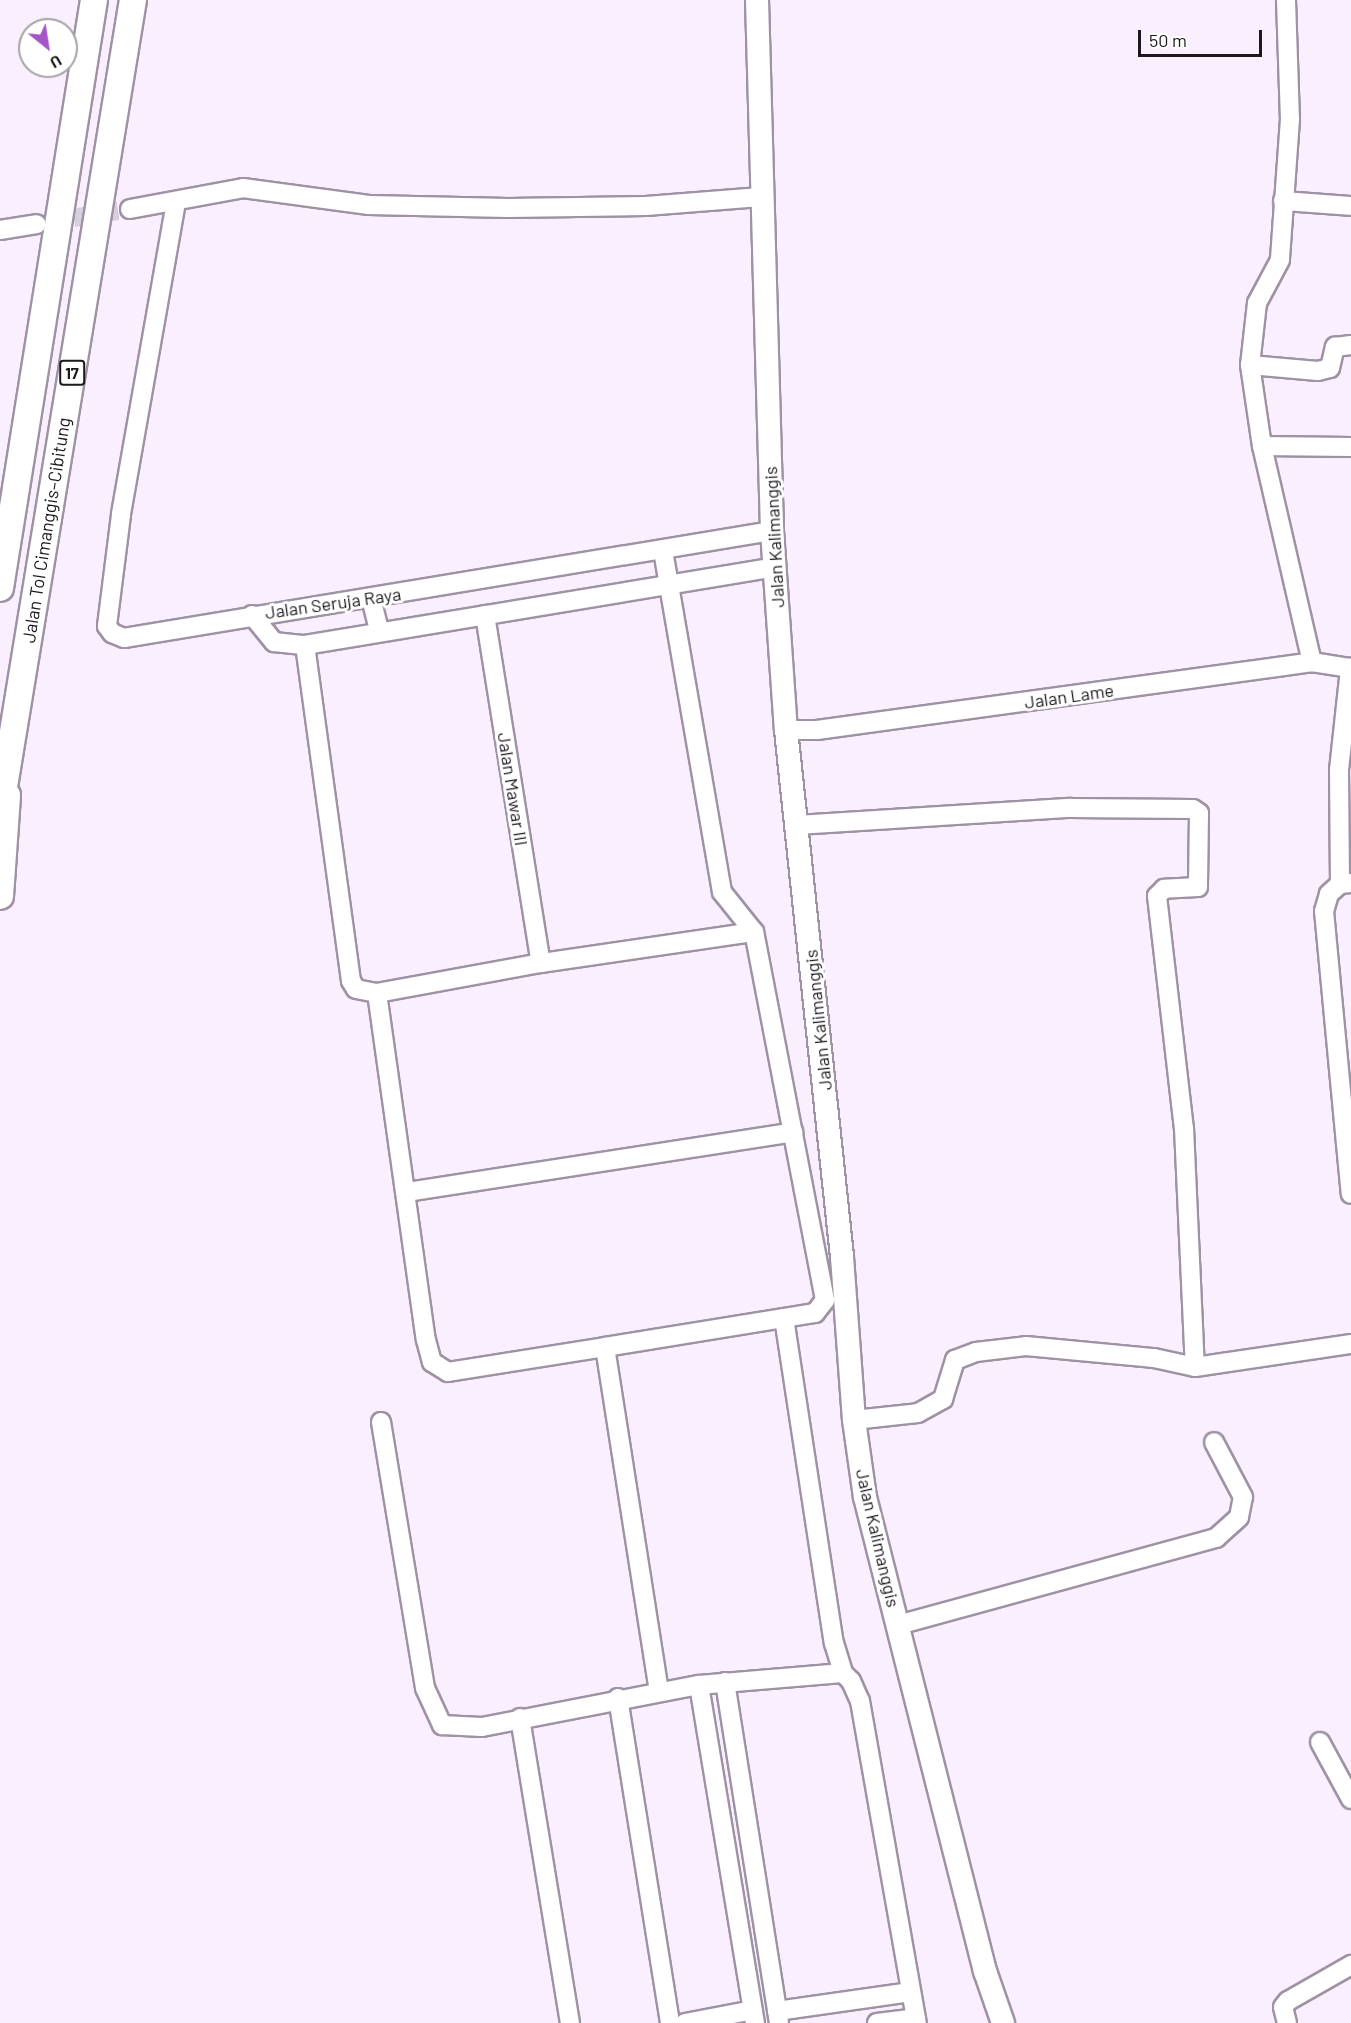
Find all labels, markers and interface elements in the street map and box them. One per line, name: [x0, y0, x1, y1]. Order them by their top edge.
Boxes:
north arrow: [18, 18, 78, 78]
scale bar: [1141, 18, 1266, 56]
text: 50 m: [1149, 29, 1187, 51]
text: U: [47, 52, 65, 73]
road number: 17: [58, 360, 86, 386]
street label: Jalan Tol Cimanggis–Cibitung: [17, 416, 75, 644]
street label: Jalan Kalimanggis: [760, 466, 788, 608]
street label: Jalan Seruja Raya: [264, 583, 402, 623]
street label: Jalan Lame: [1023, 679, 1115, 713]
street label: Jalan Mawar III: [493, 731, 533, 847]
street label: Jalan Kalimanggis: [800, 949, 836, 1091]
street label: Jalan Kalimanggis: [852, 1467, 904, 1609]

